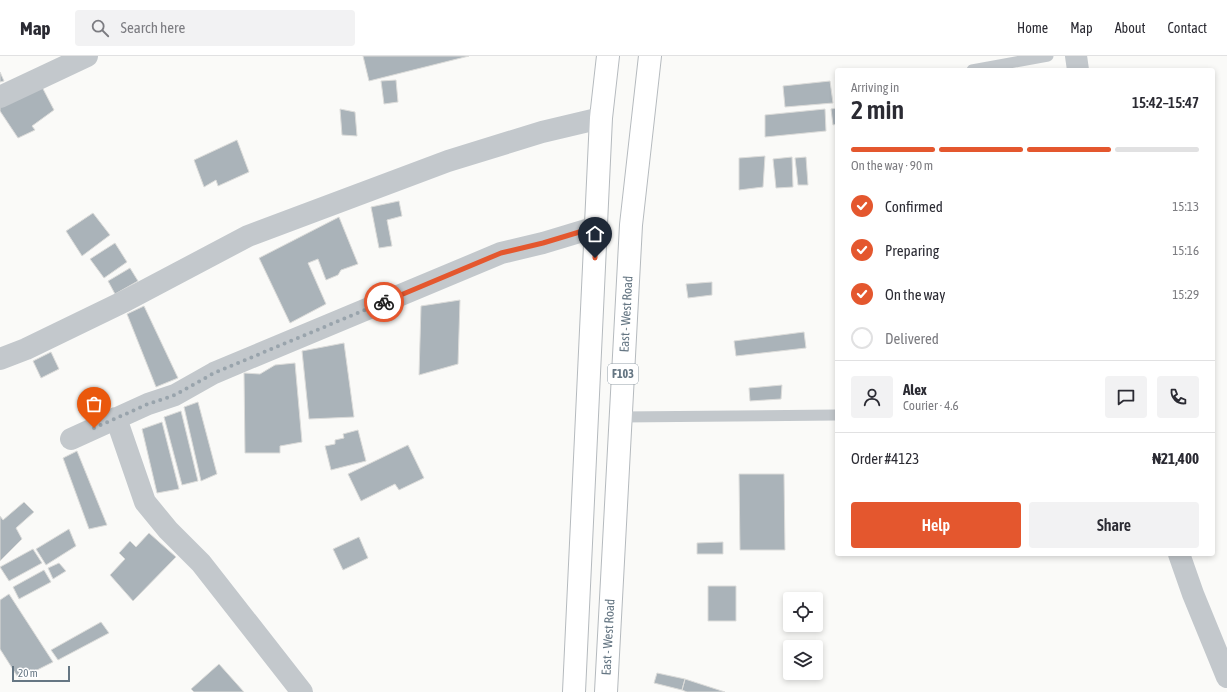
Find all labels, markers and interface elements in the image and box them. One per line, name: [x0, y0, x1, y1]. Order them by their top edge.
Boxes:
search box: [75, 10, 355, 46]
text: Map: [20, 17, 51, 39]
icon: search: [89, 17, 111, 39]
text: Search here: [121, 19, 185, 36]
text: Home: [1017, 20, 1048, 36]
text: Map: [1070, 20, 1093, 36]
text: About: [1115, 20, 1146, 36]
text: Contact: [1168, 20, 1207, 36]
text: Arriving in: [851, 80, 899, 95]
text: 15:42–15:47: [1132, 94, 1199, 111]
text: 2 min: [851, 95, 904, 125]
text: On the way · 90 m: [851, 158, 933, 173]
icon: check: [851, 195, 873, 217]
text: Confirmed: [885, 198, 943, 215]
text: 15:13: [1172, 199, 1199, 214]
pin: [578, 217, 612, 258]
icon: home: [584, 223, 606, 245]
icon: check: [851, 239, 873, 261]
text: Preparing: [885, 242, 939, 259]
text: 15:16: [1172, 243, 1199, 258]
street label: East - West Road: [617, 275, 635, 353]
courier: [364, 282, 404, 322]
icon: check: [851, 283, 873, 305]
text: On the way: [885, 286, 946, 303]
text: 15:29: [1172, 287, 1199, 302]
icon: bike: [373, 291, 395, 313]
text: Delivered: [885, 330, 939, 347]
road number: F103: [608, 364, 638, 384]
button: person: [851, 376, 893, 418]
button: chat: [1105, 376, 1147, 418]
button: phone: [1157, 376, 1199, 418]
text: Alex: [903, 381, 927, 398]
pin: [77, 387, 111, 428]
icon: bag: [83, 393, 105, 415]
text: Courier · 4.6: [903, 398, 959, 413]
text: Order #4123: [851, 450, 919, 467]
text: ₦21,400: [1152, 450, 1199, 467]
button: Help: [851, 502, 1021, 548]
button: Share: [1029, 502, 1199, 548]
map controls: [783, 592, 823, 680]
button: locate: [783, 592, 823, 632]
street label: East - West Road: [599, 598, 617, 676]
button: layers: [783, 640, 823, 680]
scale bar: [12, 664, 70, 683]
text: 20 m: [18, 667, 38, 679]

